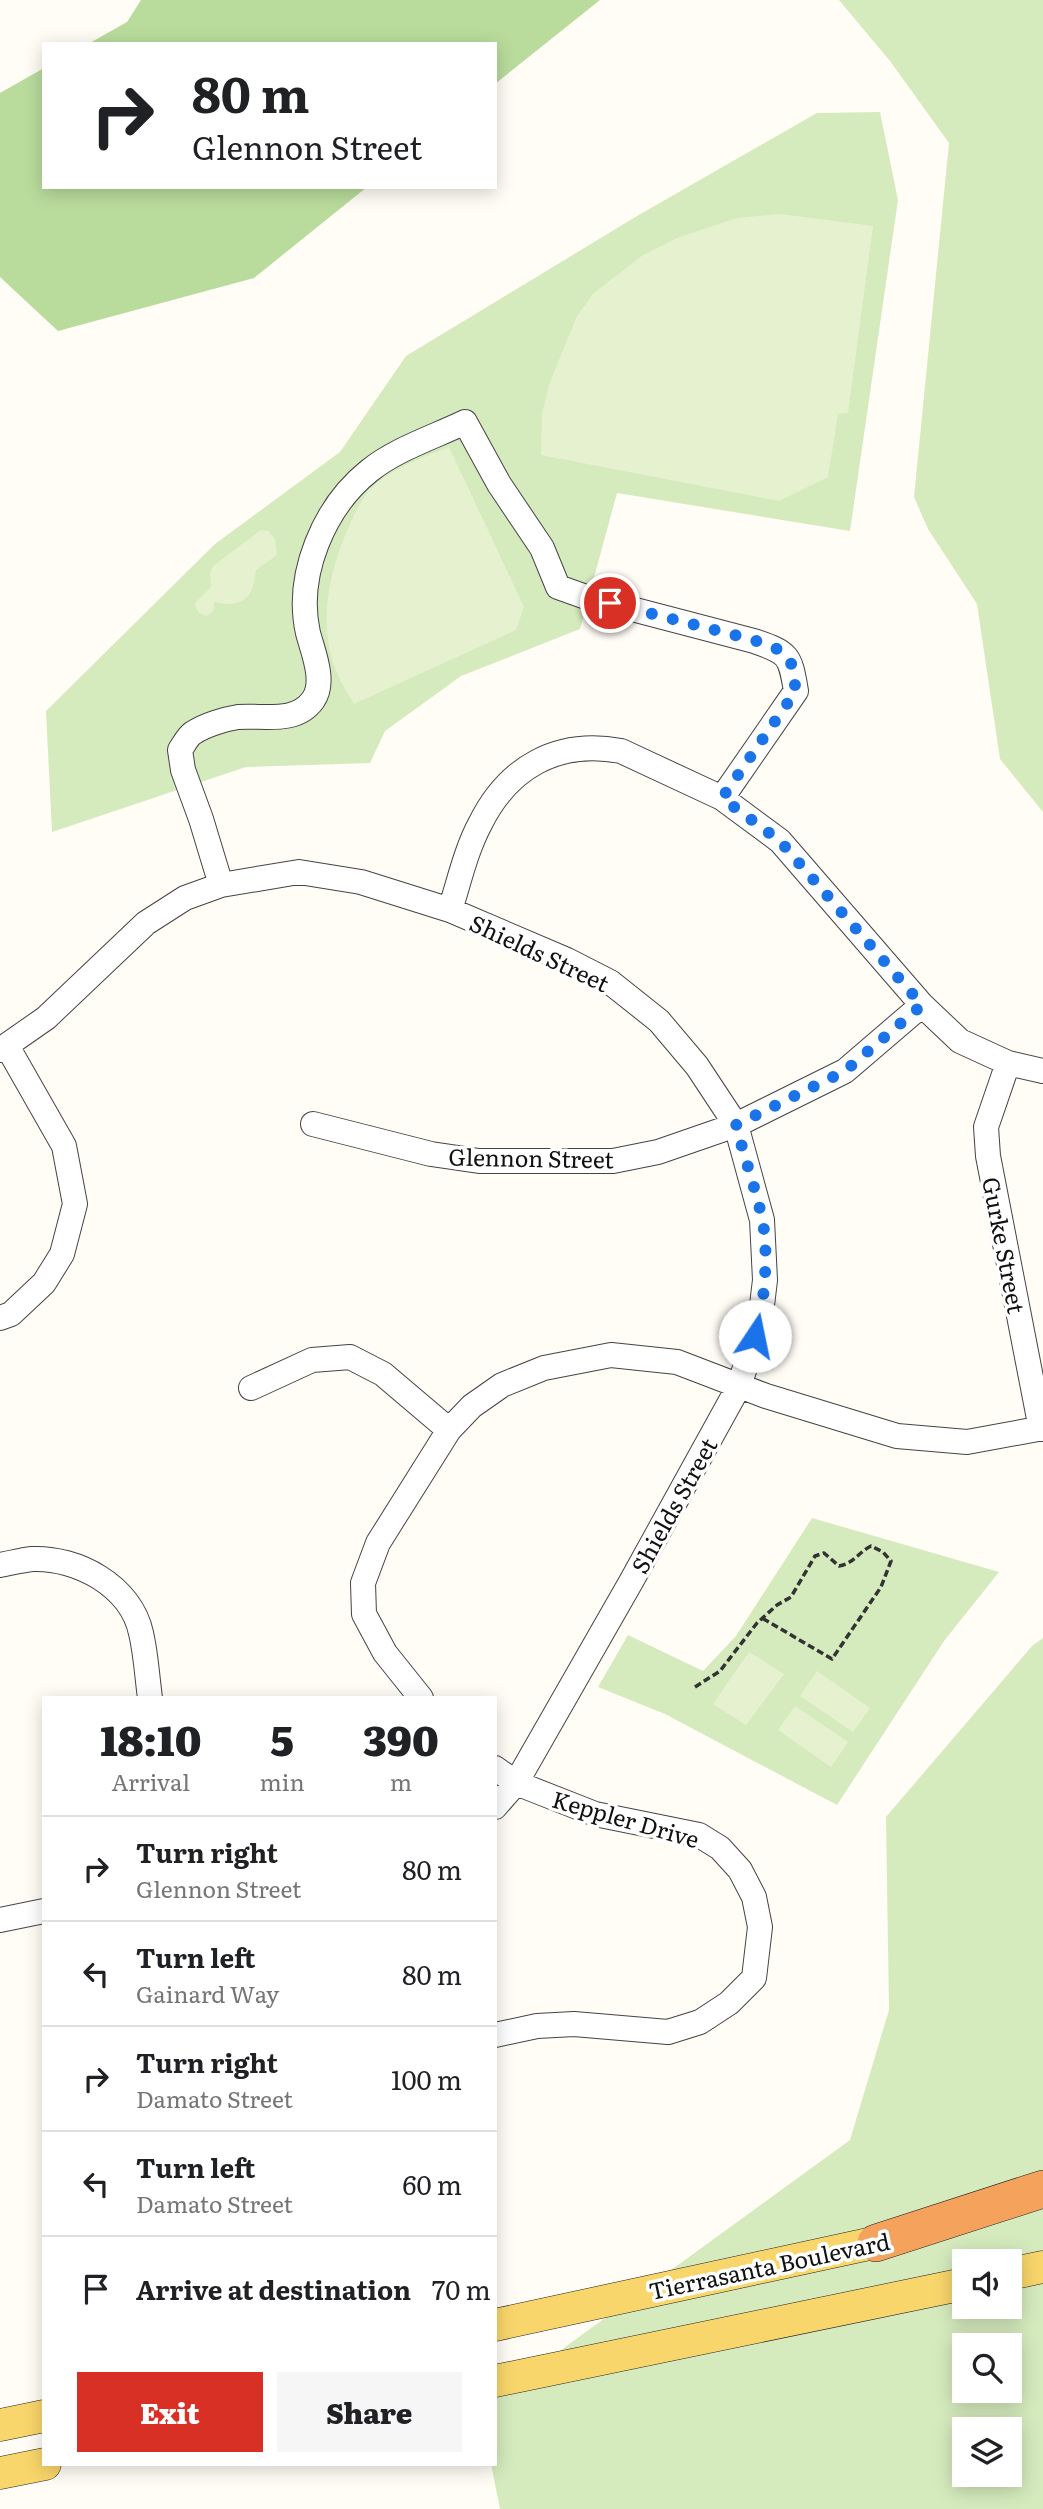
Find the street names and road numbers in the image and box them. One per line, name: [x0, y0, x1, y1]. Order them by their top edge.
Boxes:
street label: Shields Street: [465, 905, 616, 1000]
street label: Glennon Street: [448, 1139, 615, 1175]
street label: Gurke Street: [975, 1174, 1035, 1317]
street label: Shields Street: [622, 1430, 725, 1579]
street label: Keppler Drive: [549, 1781, 704, 1855]
street label: Tierrasanta Boulevard: [645, 2223, 893, 2307]

